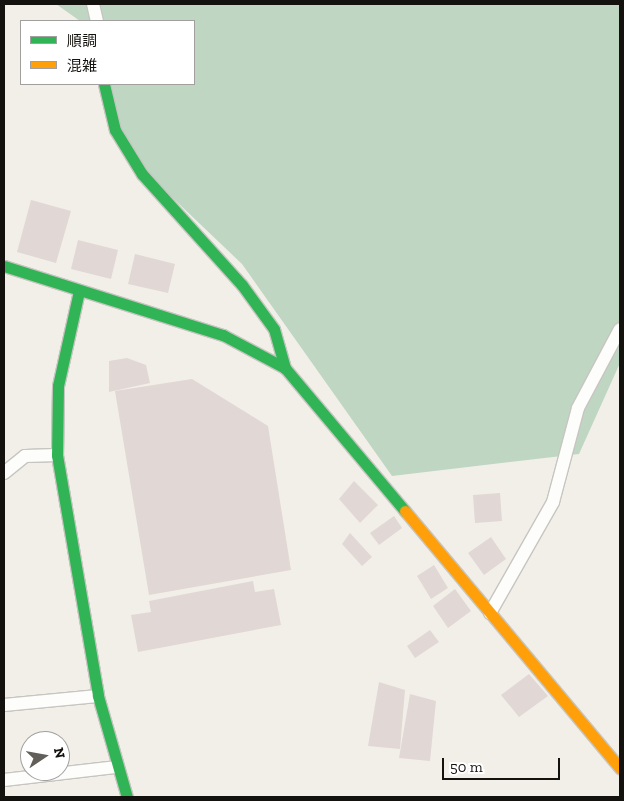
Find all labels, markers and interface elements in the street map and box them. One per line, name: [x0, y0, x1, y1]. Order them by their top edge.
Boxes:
legend: [20, 20, 195, 85]
text: 順調: [67, 32, 97, 50]
text: 混雑: [67, 57, 97, 75]
north arrow: [20, 731, 70, 781]
text: N: [50, 746, 69, 760]
scale bar: [444, 748, 562, 780]
text: 50 m: [450, 758, 483, 776]

